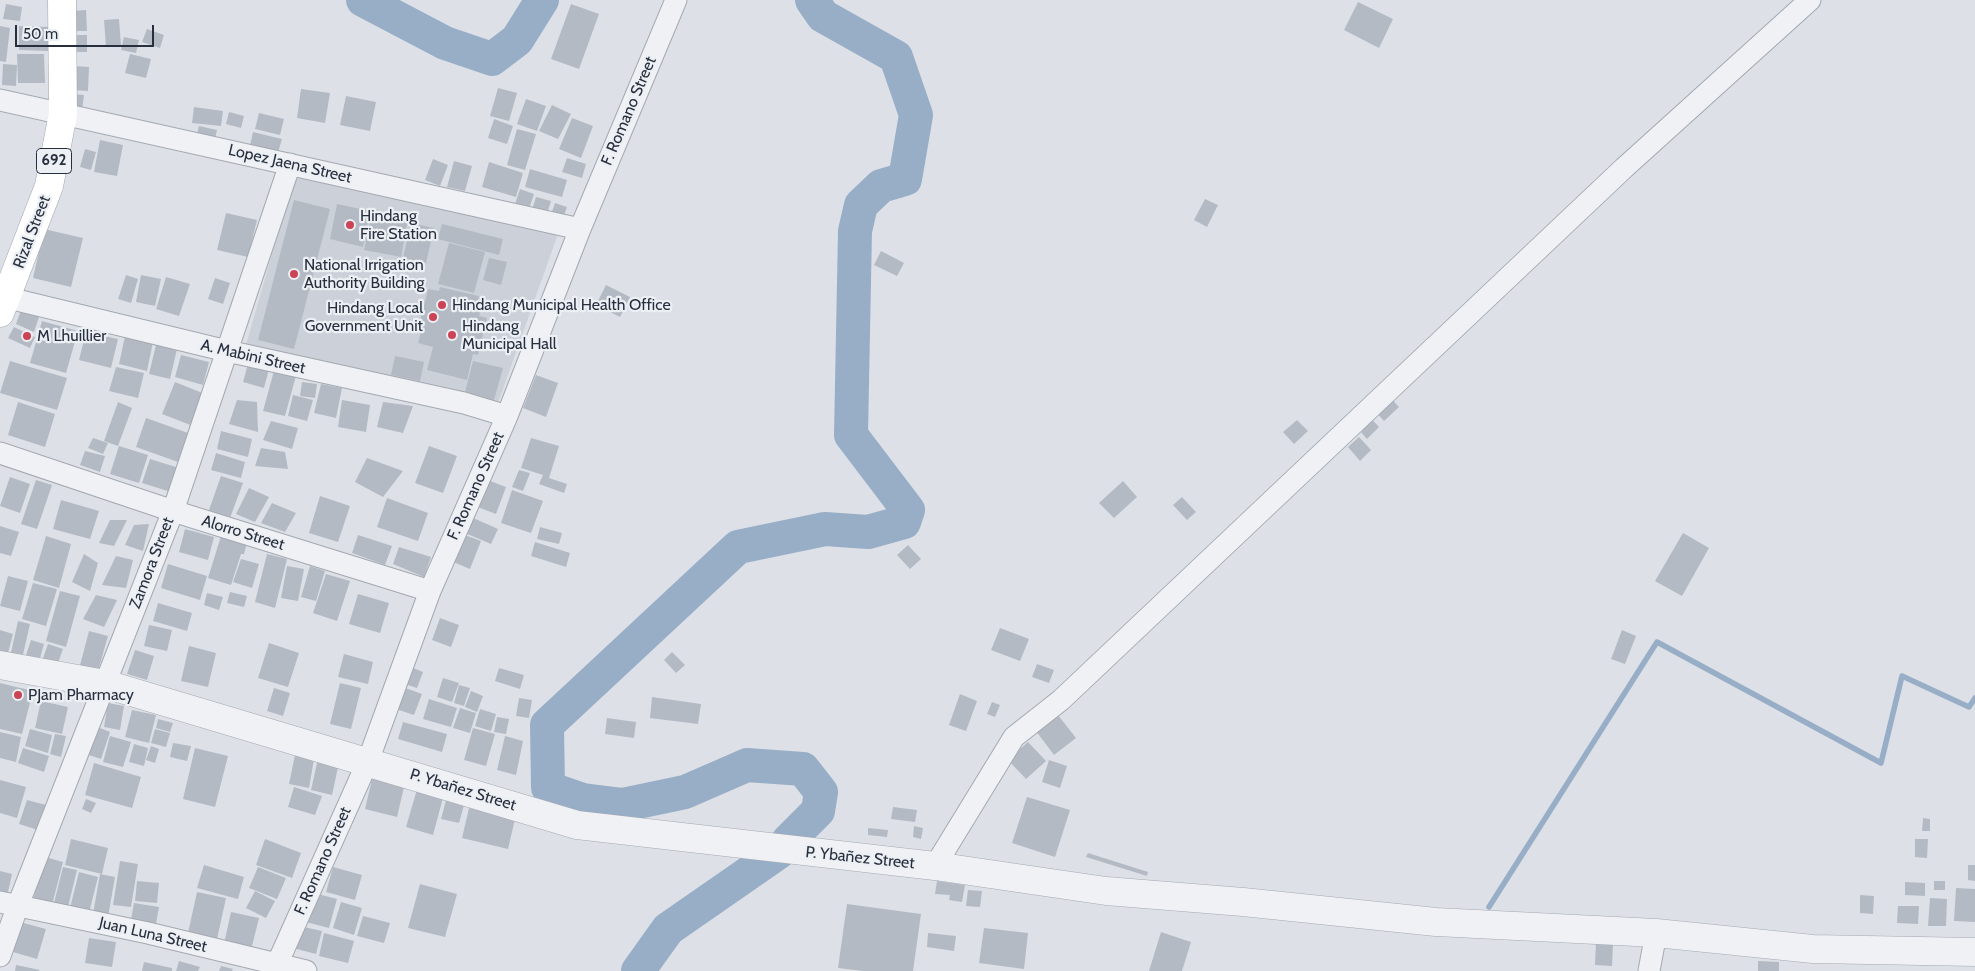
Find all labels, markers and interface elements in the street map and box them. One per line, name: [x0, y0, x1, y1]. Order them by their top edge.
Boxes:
scale bar: [18, 15, 156, 47]
text: 50 m: [23, 25, 58, 43]
street label: F. Romano Street: [597, 54, 661, 168]
street label: Lopez Jaena Street: [226, 140, 354, 188]
road number: 692: [36, 148, 72, 174]
street label: Rizal Street: [9, 193, 55, 271]
place label: Hindang Fire Station: [360, 206, 437, 244]
marker: Hindang Fire Station: [344, 219, 356, 231]
place label: National Irrigation Authority Building: [304, 255, 425, 293]
marker: National Irrigation Authority Building: [288, 268, 300, 280]
place label: Hindang Municipal Health Office: [452, 295, 671, 315]
place label: Hindang Local Government Unit: [305, 298, 423, 336]
marker: Hindang Municipal Health Office: [436, 299, 448, 311]
marker: Hindang Local Government Unit: [427, 311, 439, 323]
place label: Hindang Municipal Hall: [462, 316, 557, 354]
place label: M Lhuillier: [37, 326, 106, 346]
marker: Hindang Municipal Hall: [446, 329, 458, 341]
marker: M Lhuillier: [21, 330, 33, 342]
street label: A. Mabini Street: [199, 336, 307, 378]
street label: F. Romano Street: [444, 429, 508, 543]
street label: Alorro Street: [199, 511, 287, 555]
street label: Zamora Street: [126, 515, 178, 611]
place label: PJam Pharmacy: [28, 685, 134, 705]
marker: PJam Pharmacy: [12, 689, 24, 701]
street label: P. Ybañez Street: [408, 765, 518, 815]
street label: F. Romano Street: [291, 804, 355, 918]
street label: P. Ybañez Street: [804, 843, 916, 873]
street label: Juan Luna Street: [97, 913, 209, 957]

